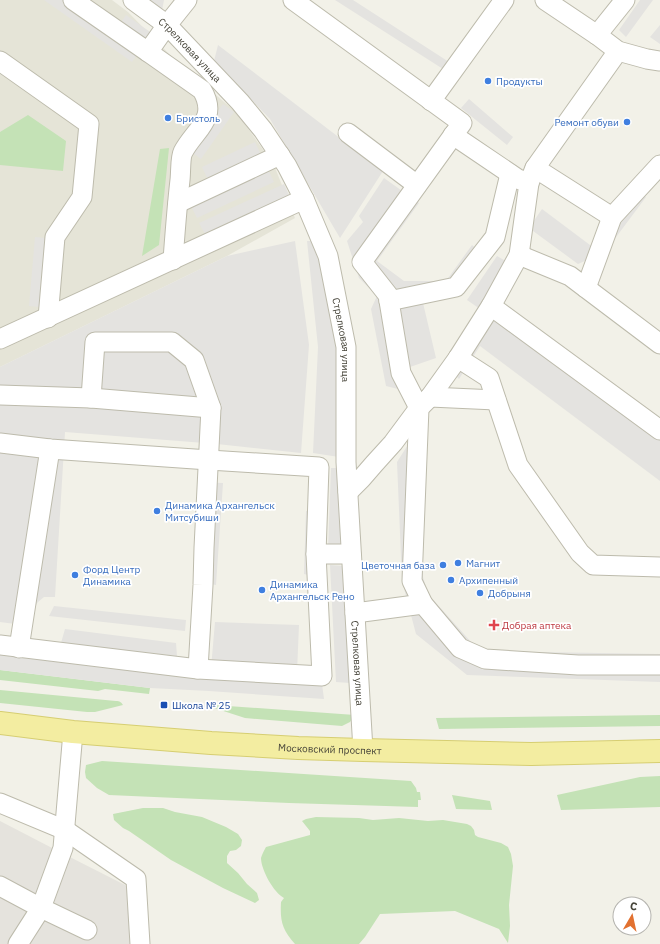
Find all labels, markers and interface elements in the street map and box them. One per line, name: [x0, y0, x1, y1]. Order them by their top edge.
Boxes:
street label: Стрелковая улица: [156, 15, 225, 85]
place label: Продукты: [496, 75, 543, 88]
marker: Продукты: [483, 76, 493, 86]
place label: Бристоль: [176, 112, 220, 125]
marker: Бристоль: [163, 113, 173, 123]
place label: Ремонт обуви: [554, 116, 619, 129]
marker: Ремонт обуви: [622, 117, 632, 127]
street label: Стрелковая улица: [330, 297, 353, 383]
place label: Динамика Архангельск Митсубиши: [165, 499, 275, 524]
marker: Динамика Архангельск Митсубиши: [152, 506, 162, 516]
place label: Магнит: [466, 557, 501, 570]
marker: Магнит: [453, 558, 463, 568]
place label: Цветочная база: [361, 559, 436, 572]
marker: Цветочная база: [438, 560, 448, 570]
place label: Форд Центр Динамика: [83, 563, 140, 588]
marker: Форд Центр Динамика: [70, 570, 80, 580]
place label: Архипенный: [459, 574, 518, 587]
marker: Архипенный: [446, 575, 456, 585]
place label: Динамика Архангельск Рено: [270, 578, 355, 603]
marker: Динамика Архангельск Рено: [257, 585, 267, 595]
place label: Добрыня: [488, 587, 531, 600]
marker: Добрыня: [475, 588, 485, 598]
place label: Добрая аптека: [502, 619, 572, 632]
street label: Стрелковая улица: [349, 620, 367, 707]
marker: Добрая аптека: [489, 620, 499, 630]
place label: Школа № 25: [172, 699, 230, 712]
marker: Школа № 25: [159, 700, 169, 710]
street label: Московский проспект: [278, 740, 382, 757]
north arrow: [612, 896, 652, 936]
text: С: [629, 899, 638, 914]

